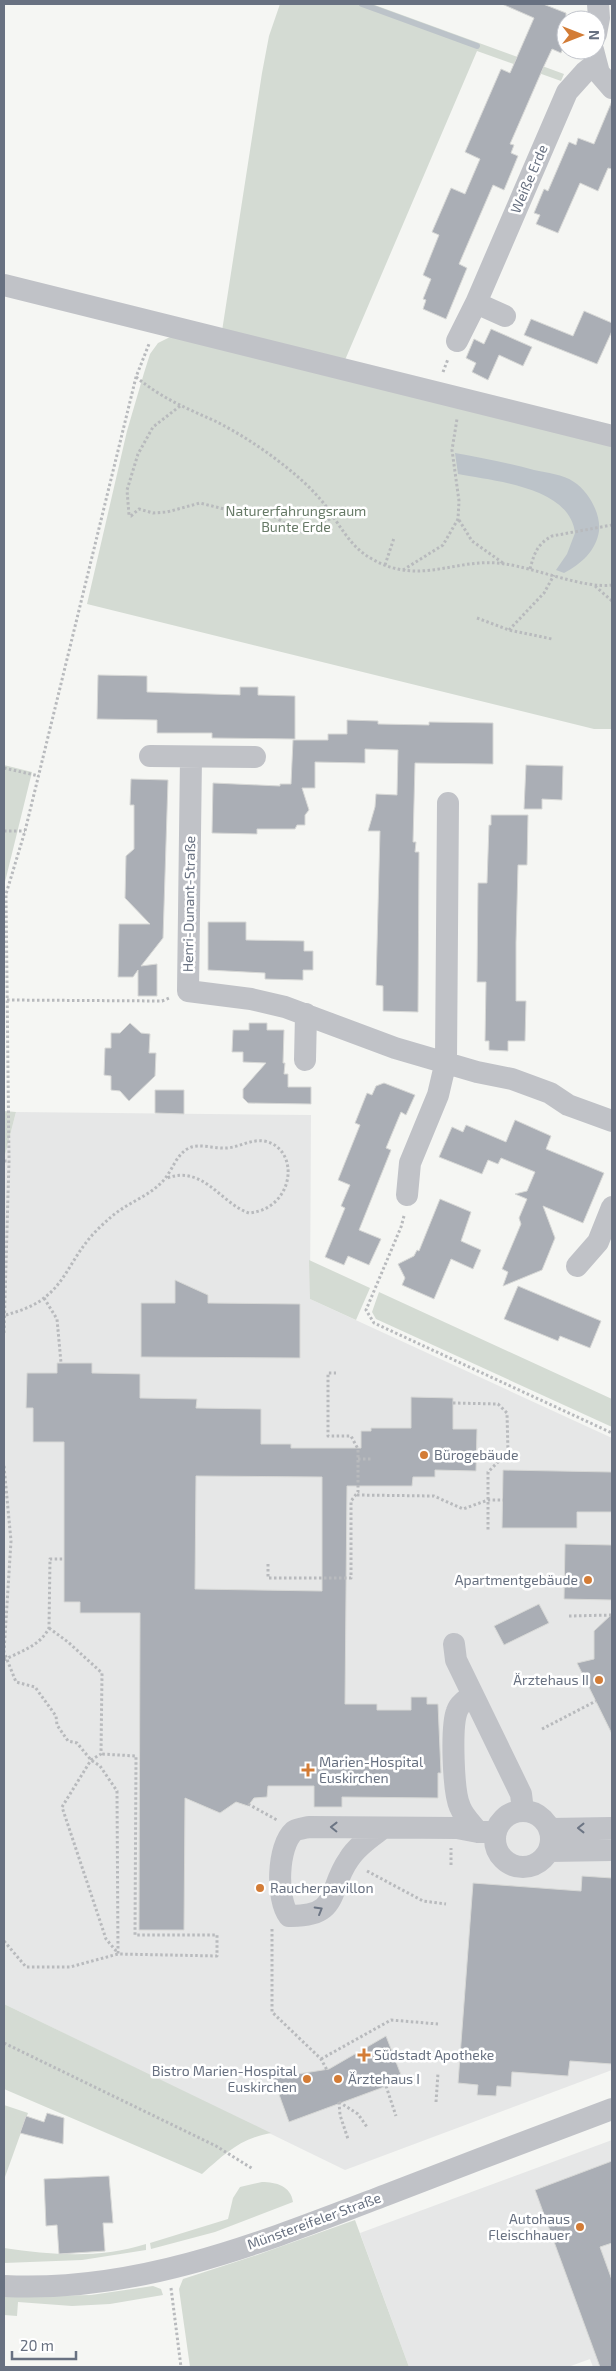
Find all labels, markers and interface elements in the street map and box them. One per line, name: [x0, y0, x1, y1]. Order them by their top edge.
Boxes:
north arrow: [556, 10, 606, 60]
text: N: [586, 30, 603, 40]
street label: Weiße Erde: [506, 142, 551, 216]
park label: Naturerfahrungsraum Bunte Erde: [226, 502, 366, 535]
street label: Henri-Dunant-Straße: [179, 836, 198, 972]
place label: Bürogebäude: [434, 1446, 519, 1463]
marker: Bürogebäude: [418, 1449, 430, 1461]
place label: Apartmentgebäude: [455, 1571, 578, 1588]
marker: Apartmentgebäude: [582, 1574, 594, 1586]
place label: Ärztehaus II: [513, 1671, 589, 1688]
marker: Ärztehaus II: [593, 1674, 605, 1686]
place label: Marien-Hospital Euskirchen: [319, 1753, 424, 1786]
marker: Marien-Hospital Euskirchen: [301, 1763, 315, 1777]
one-way arrow: [330, 1822, 338, 1832]
one-way arrow: [577, 1823, 584, 1833]
place label: Raucherpavillon: [270, 1879, 374, 1896]
marker: Raucherpavillon: [254, 1882, 266, 1894]
one-way arrow: [314, 1906, 323, 1916]
place label: Südstadt Apotheke: [374, 2046, 494, 2063]
marker: Südstadt Apotheke: [358, 2049, 370, 2061]
place label: Bistro Marien-Hospital Euskirchen: [152, 2062, 298, 2095]
place label: Ärztehaus I: [348, 2070, 420, 2087]
marker: Bistro Marien-Hospital Euskirchen: [301, 2073, 313, 2085]
marker: Ärztehaus I: [332, 2073, 344, 2085]
street label: Münstereifeler Straße: [245, 2188, 383, 2253]
place label: Autohaus Fleischhauer: [488, 2210, 570, 2243]
marker: Autohaus Fleischhauer: [574, 2221, 586, 2233]
scale bar: [12, 2328, 76, 2360]
text: 20 m: [20, 2336, 54, 2354]

